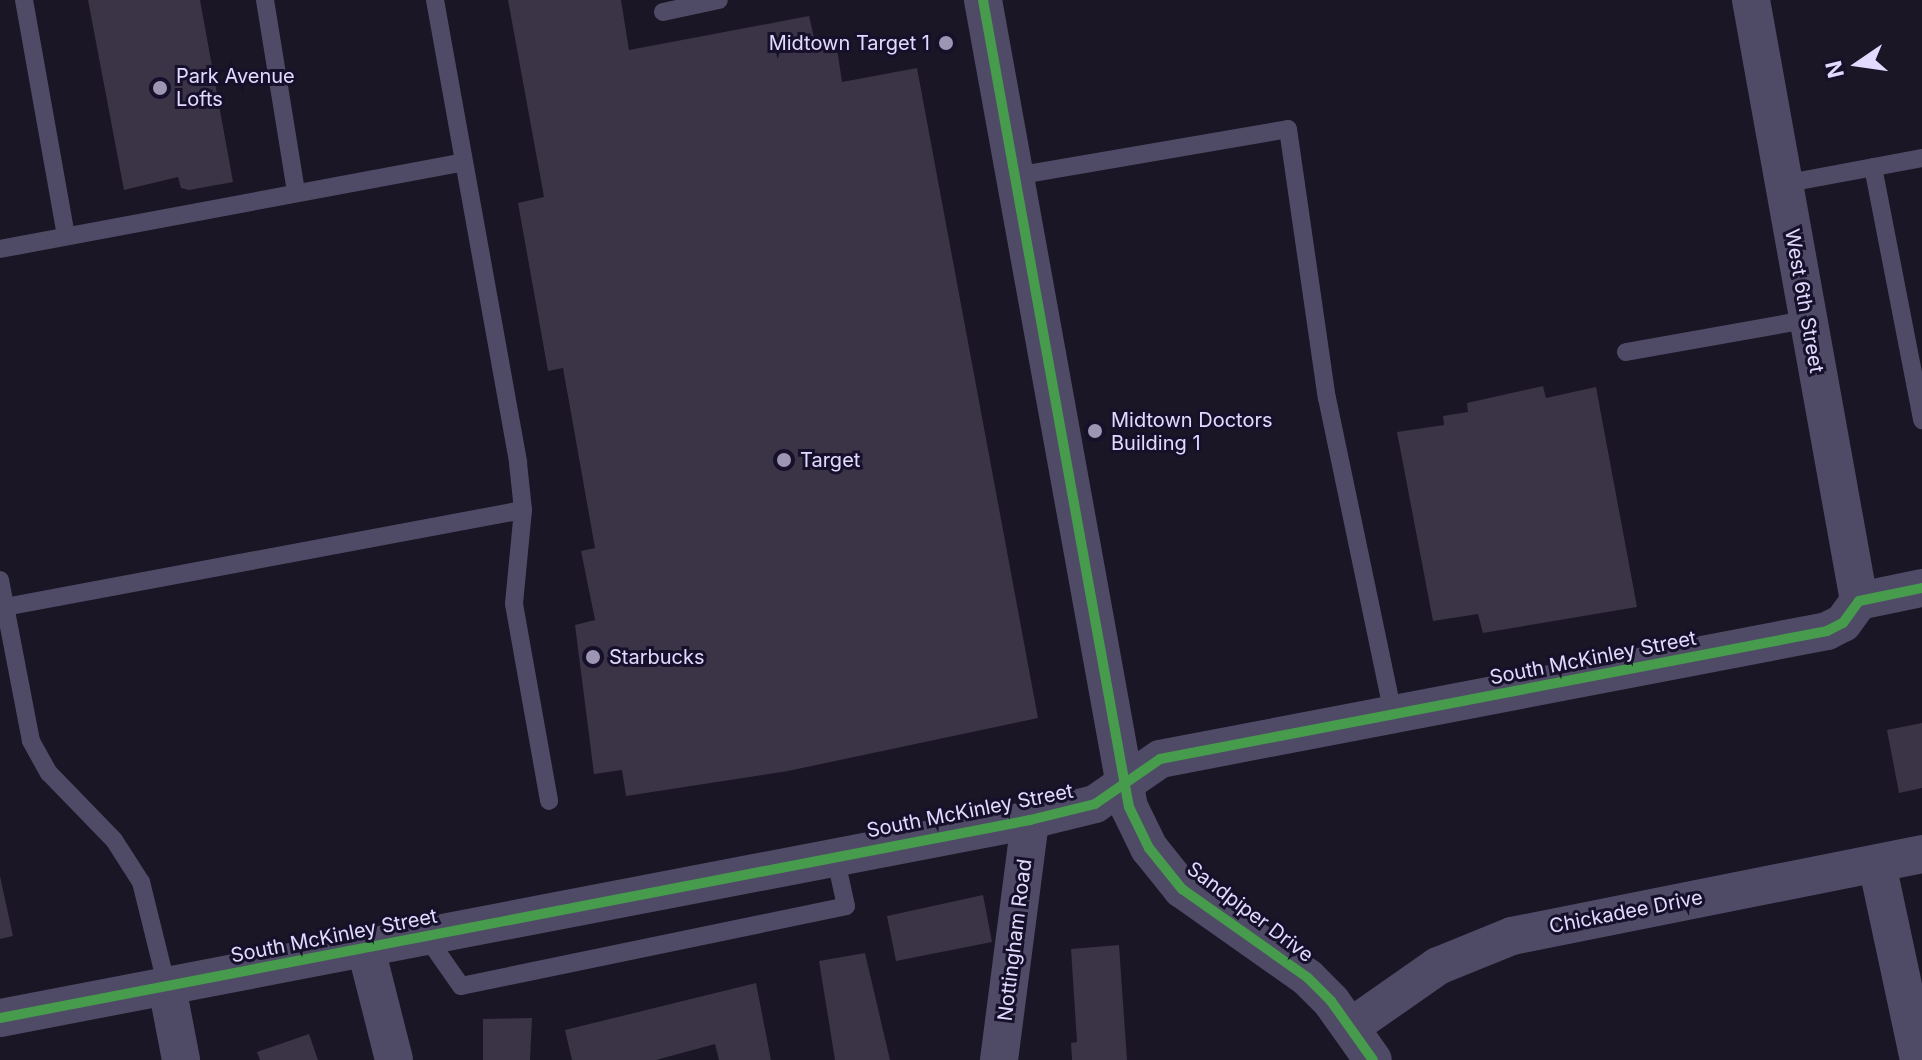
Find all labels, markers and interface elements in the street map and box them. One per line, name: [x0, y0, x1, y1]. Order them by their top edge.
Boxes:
north arrow: [1818, 24, 1898, 104]
place label: Midtown Target 1: [769, 31, 930, 55]
marker: Midtown Target 1: [937, 34, 955, 52]
text: N: [1820, 58, 1849, 80]
place label: Park Avenue Lofts: [176, 64, 295, 111]
marker: Park Avenue Lofts: [151, 79, 169, 97]
street label: West 6th Street: [1780, 227, 1828, 375]
place label: Midtown Doctors Building 1: [1111, 408, 1273, 455]
marker: Midtown Doctors Building 1: [1086, 422, 1104, 440]
place label: Target: [800, 448, 860, 472]
marker: Target: [775, 451, 793, 469]
street label: South McKinley Street: [1488, 626, 1698, 690]
place label: Starbucks: [609, 645, 705, 669]
marker: Starbucks: [584, 648, 602, 666]
street label: South McKinley Street: [865, 779, 1075, 843]
street label: Sandpiper Drive: [1182, 857, 1318, 967]
street label: Nottingham Road: [993, 858, 1037, 1022]
street label: Chickadee Drive: [1547, 885, 1705, 939]
street label: South McKinley Street: [229, 904, 439, 968]

